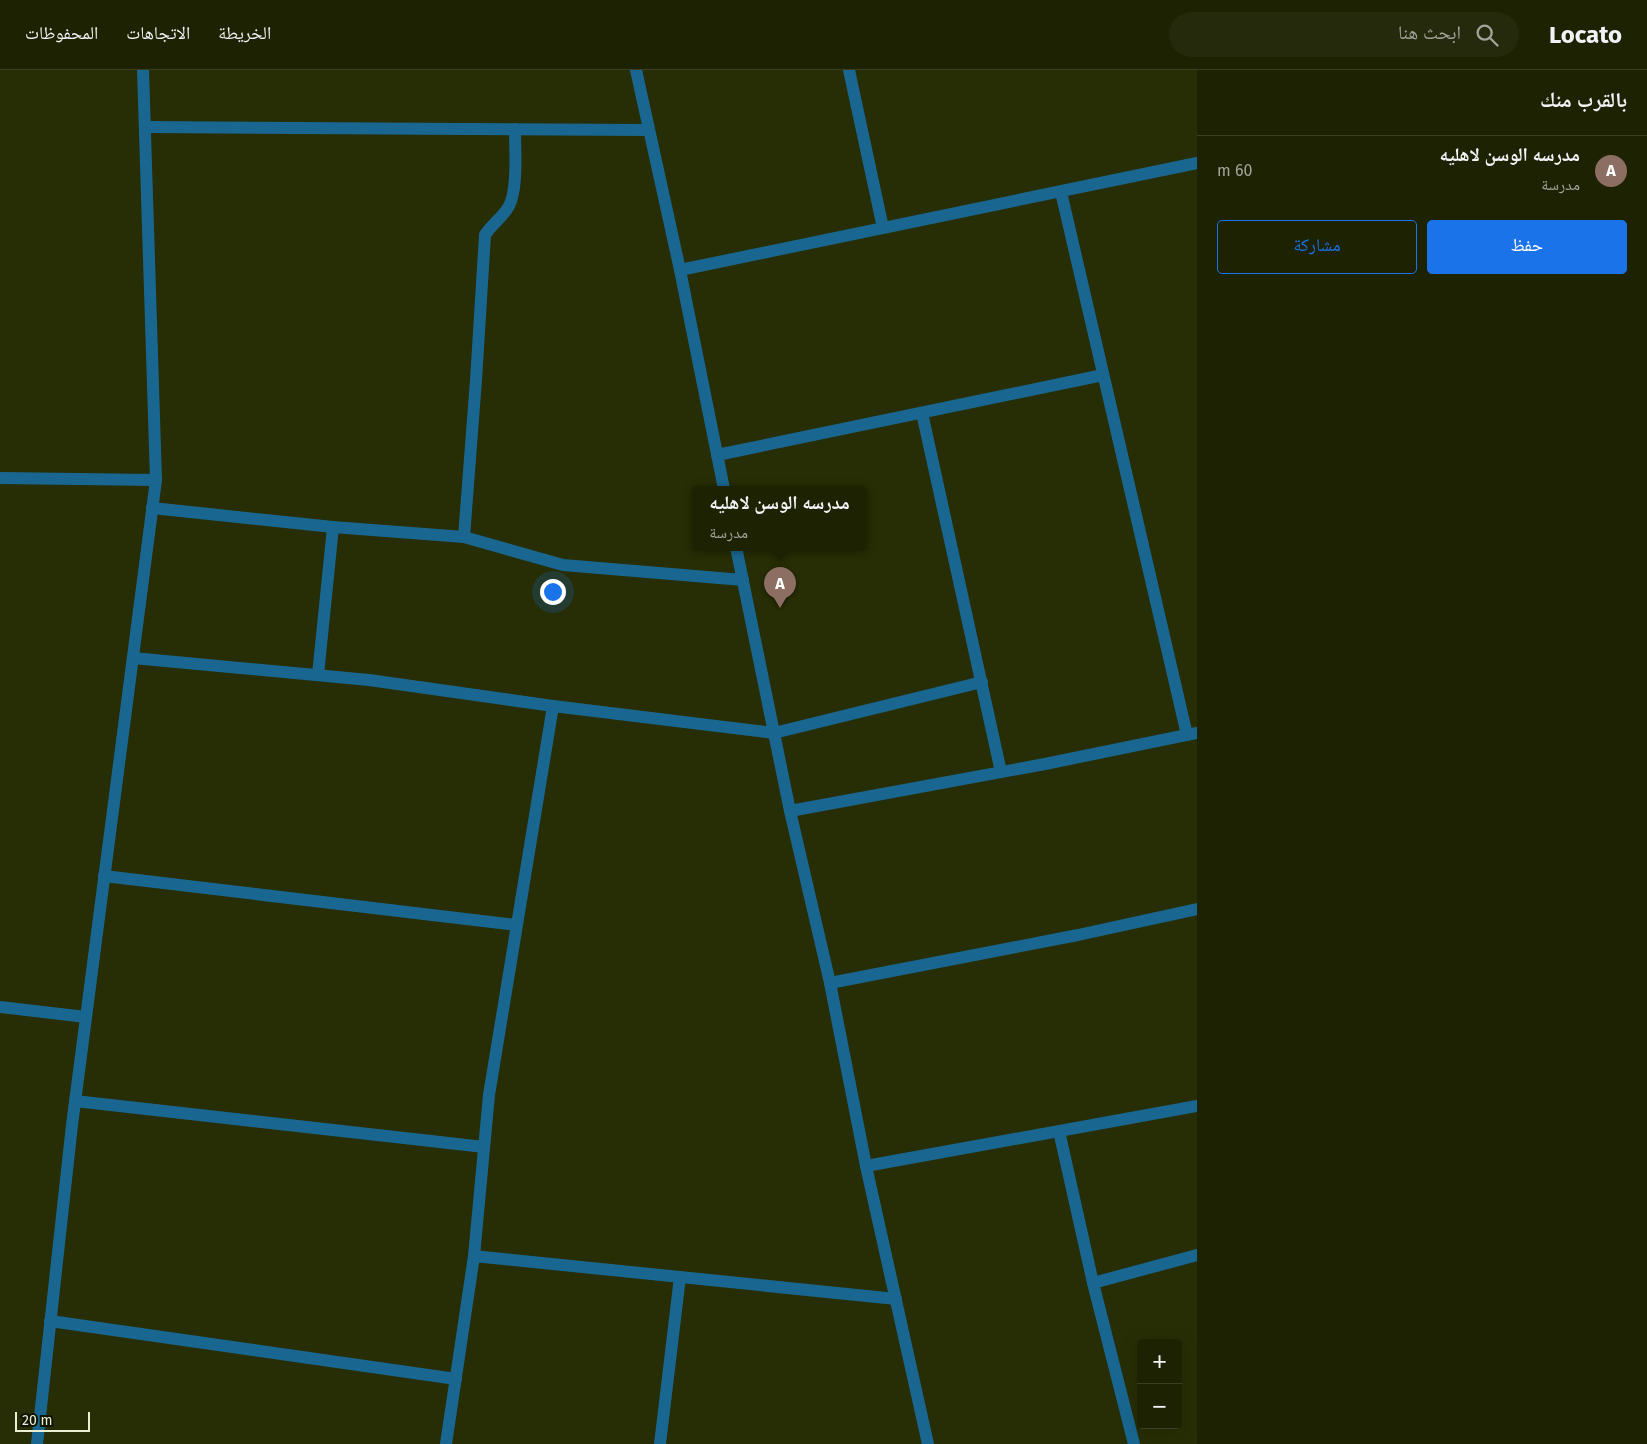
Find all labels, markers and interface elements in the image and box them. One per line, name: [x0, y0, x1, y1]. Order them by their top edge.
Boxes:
search box: [1169, 12, 1519, 57]
text: ابحث هنا: [1398, 21, 1461, 44]
icon: search: [1473, 21, 1501, 49]
text: Locato: [1549, 21, 1622, 49]
text: المحفوظات: [25, 22, 98, 44]
text: الاتجاهات: [126, 22, 190, 44]
text: الخريطة: [218, 22, 271, 44]
text: بالقرب منك: [1540, 87, 1627, 113]
text: مدرسه الوسن لاهليه: [1439, 143, 1580, 166]
text: 60 m: [1217, 161, 1252, 180]
text: A: [1606, 161, 1616, 180]
text: مدرسة: [1541, 175, 1580, 194]
button: مشاركة: [1217, 220, 1417, 274]
button: حفظ: [1427, 220, 1627, 274]
popup: [692, 486, 867, 551]
text: مدرسه الوسن لاهليه: [709, 491, 850, 514]
text: مدرسة: [709, 523, 748, 542]
pin: A: [764, 567, 796, 608]
your location: [540, 579, 566, 605]
map controls: [1137, 1339, 1182, 1429]
button: +: [1137, 1339, 1182, 1384]
button: −: [1137, 1384, 1182, 1429]
scale bar: [15, 1409, 90, 1432]
text: 20 m: [22, 1412, 52, 1429]

